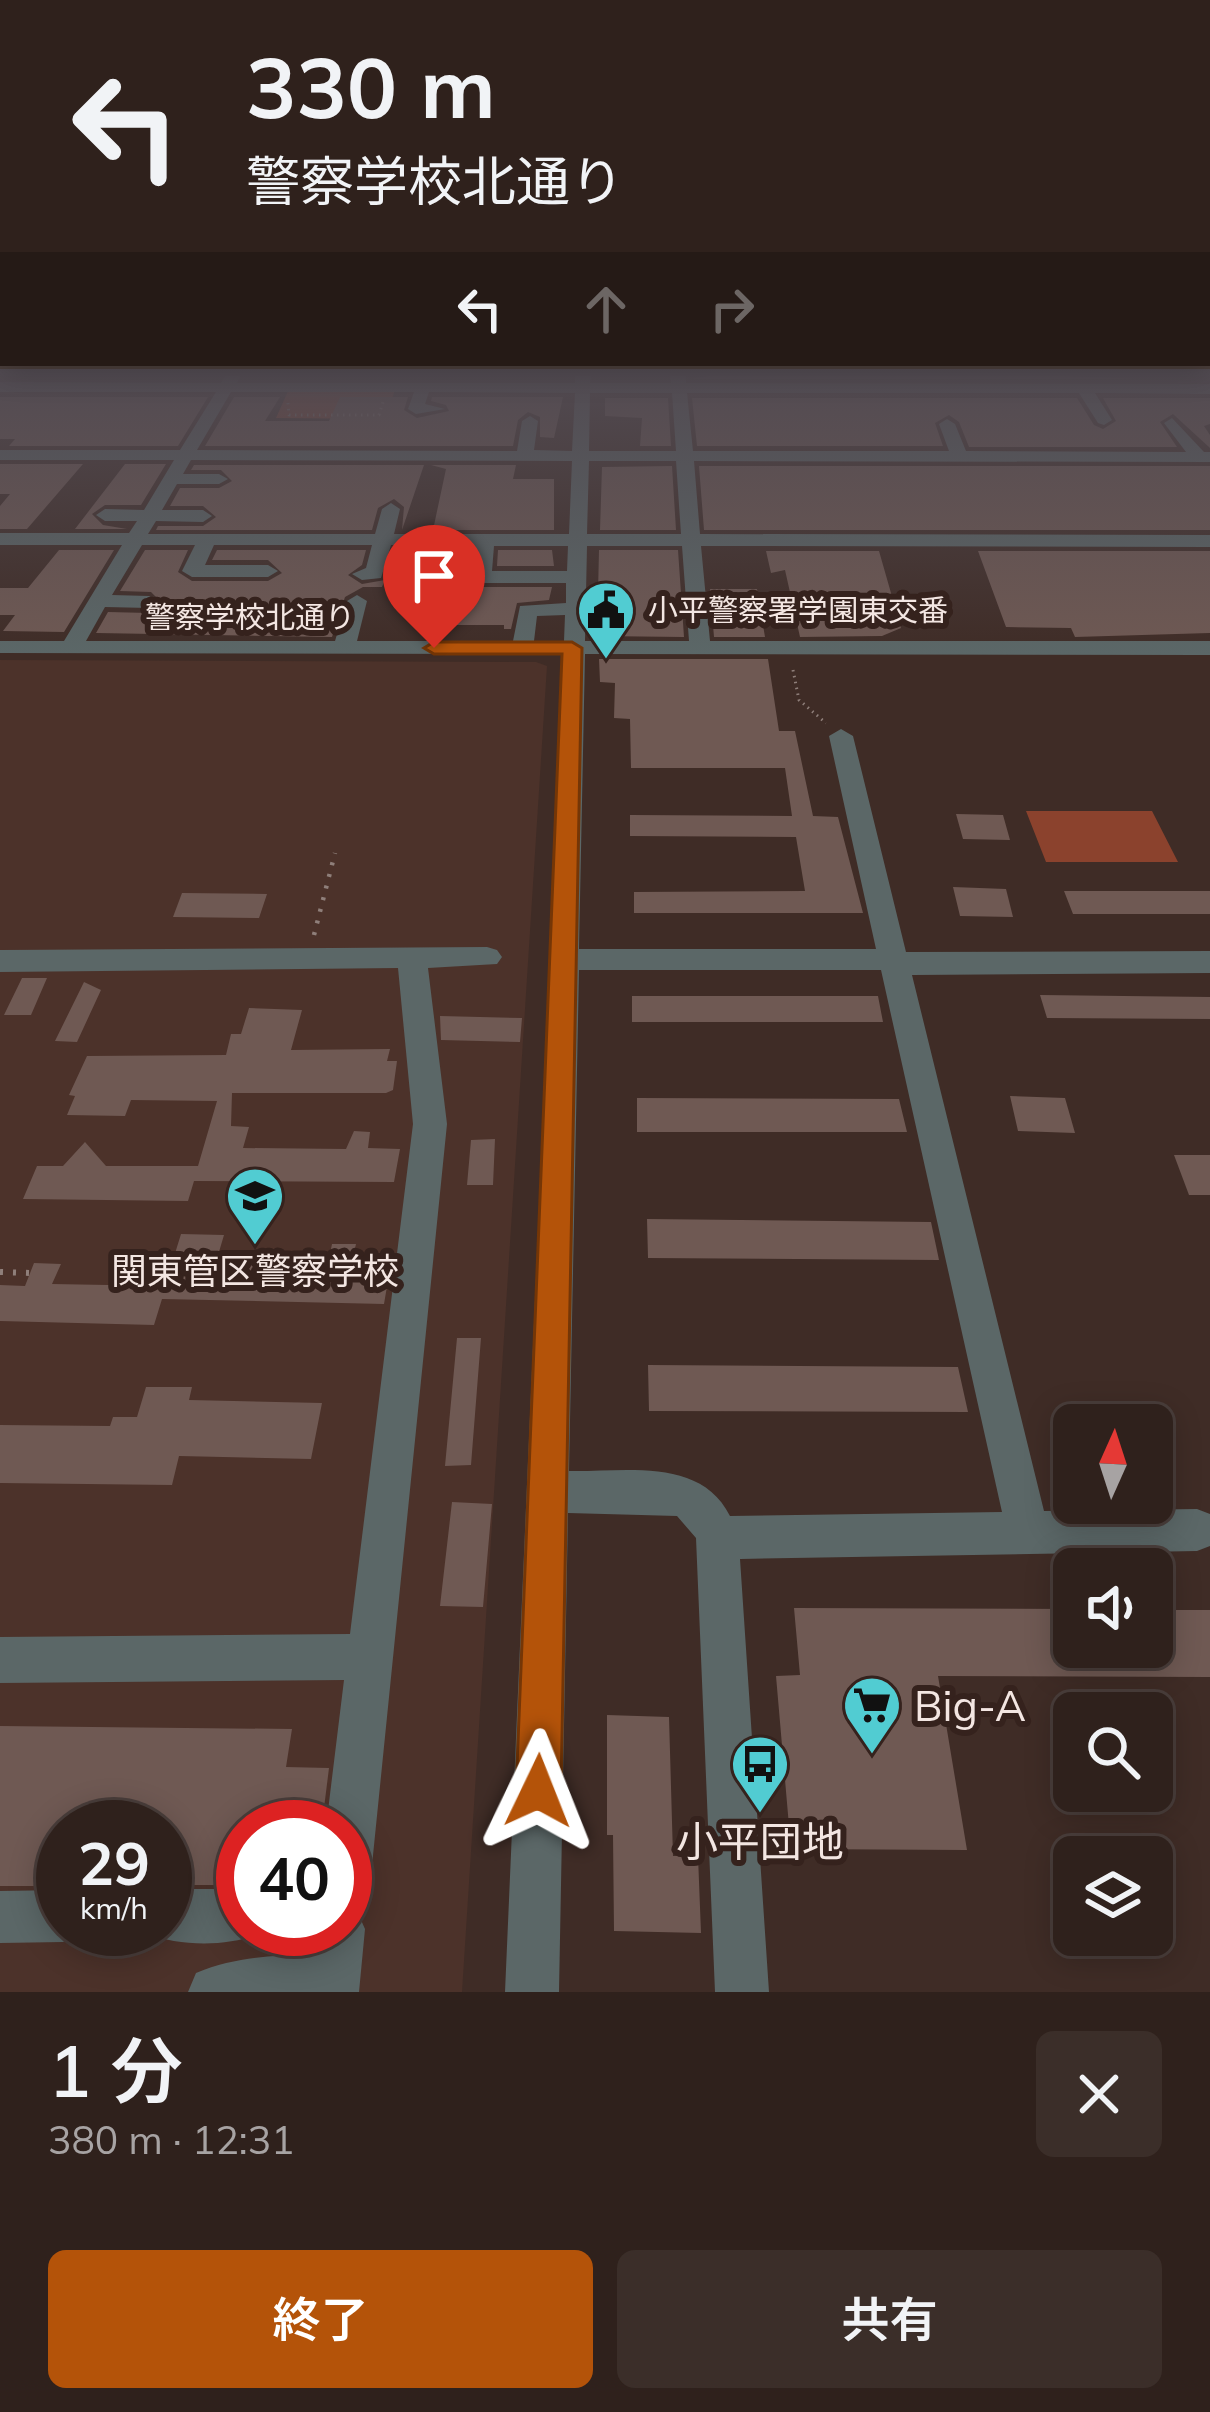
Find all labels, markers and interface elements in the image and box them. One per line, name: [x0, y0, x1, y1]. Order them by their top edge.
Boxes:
text: 330 m: [246, 34, 496, 139]
icon: left: [48, 48, 204, 204]
text: 警察学校北通り: [246, 147, 624, 215]
icon: left: [447, 276, 513, 342]
icon: ahead: [573, 276, 639, 342]
icon: right: [699, 276, 765, 342]
pin: [383, 525, 485, 648]
icon: arrive: [401, 543, 467, 609]
public building icon: 小平警察署学園東交番: [575, 579, 637, 661]
place label: 小平警察署学園東交番: [648, 591, 948, 629]
street label: 警察学校北通り: [145, 598, 355, 636]
school or university icon: 関東管区警察学校: [224, 1165, 286, 1247]
place label: 関東管区警察学校: [111, 1248, 399, 1293]
north arrow: [1053, 1404, 1173, 1524]
map controls: [1053, 1404, 1173, 1956]
button: sound: [1053, 1548, 1173, 1668]
supermarket icon: Big-A: [841, 1674, 903, 1756]
place label: Big-A: [914, 1679, 1026, 1732]
button: search: [1053, 1692, 1173, 1812]
position arrow: [475, 1728, 601, 1854]
bus stop icon: 小平団地: [729, 1733, 791, 1815]
speed limit sign: 40: [216, 1800, 372, 1956]
place label: 小平団地: [676, 1815, 844, 1868]
text: 29: [78, 1825, 150, 1900]
button: layers: [1053, 1836, 1173, 1956]
text: km/h: [80, 1889, 148, 1927]
text: 1 分: [48, 2025, 182, 2115]
button: close: [1036, 2031, 1162, 2157]
text: 380 m · 12:31: [48, 2115, 294, 2164]
button: 終了: [48, 2250, 593, 2388]
button: 共有: [617, 2250, 1162, 2388]

